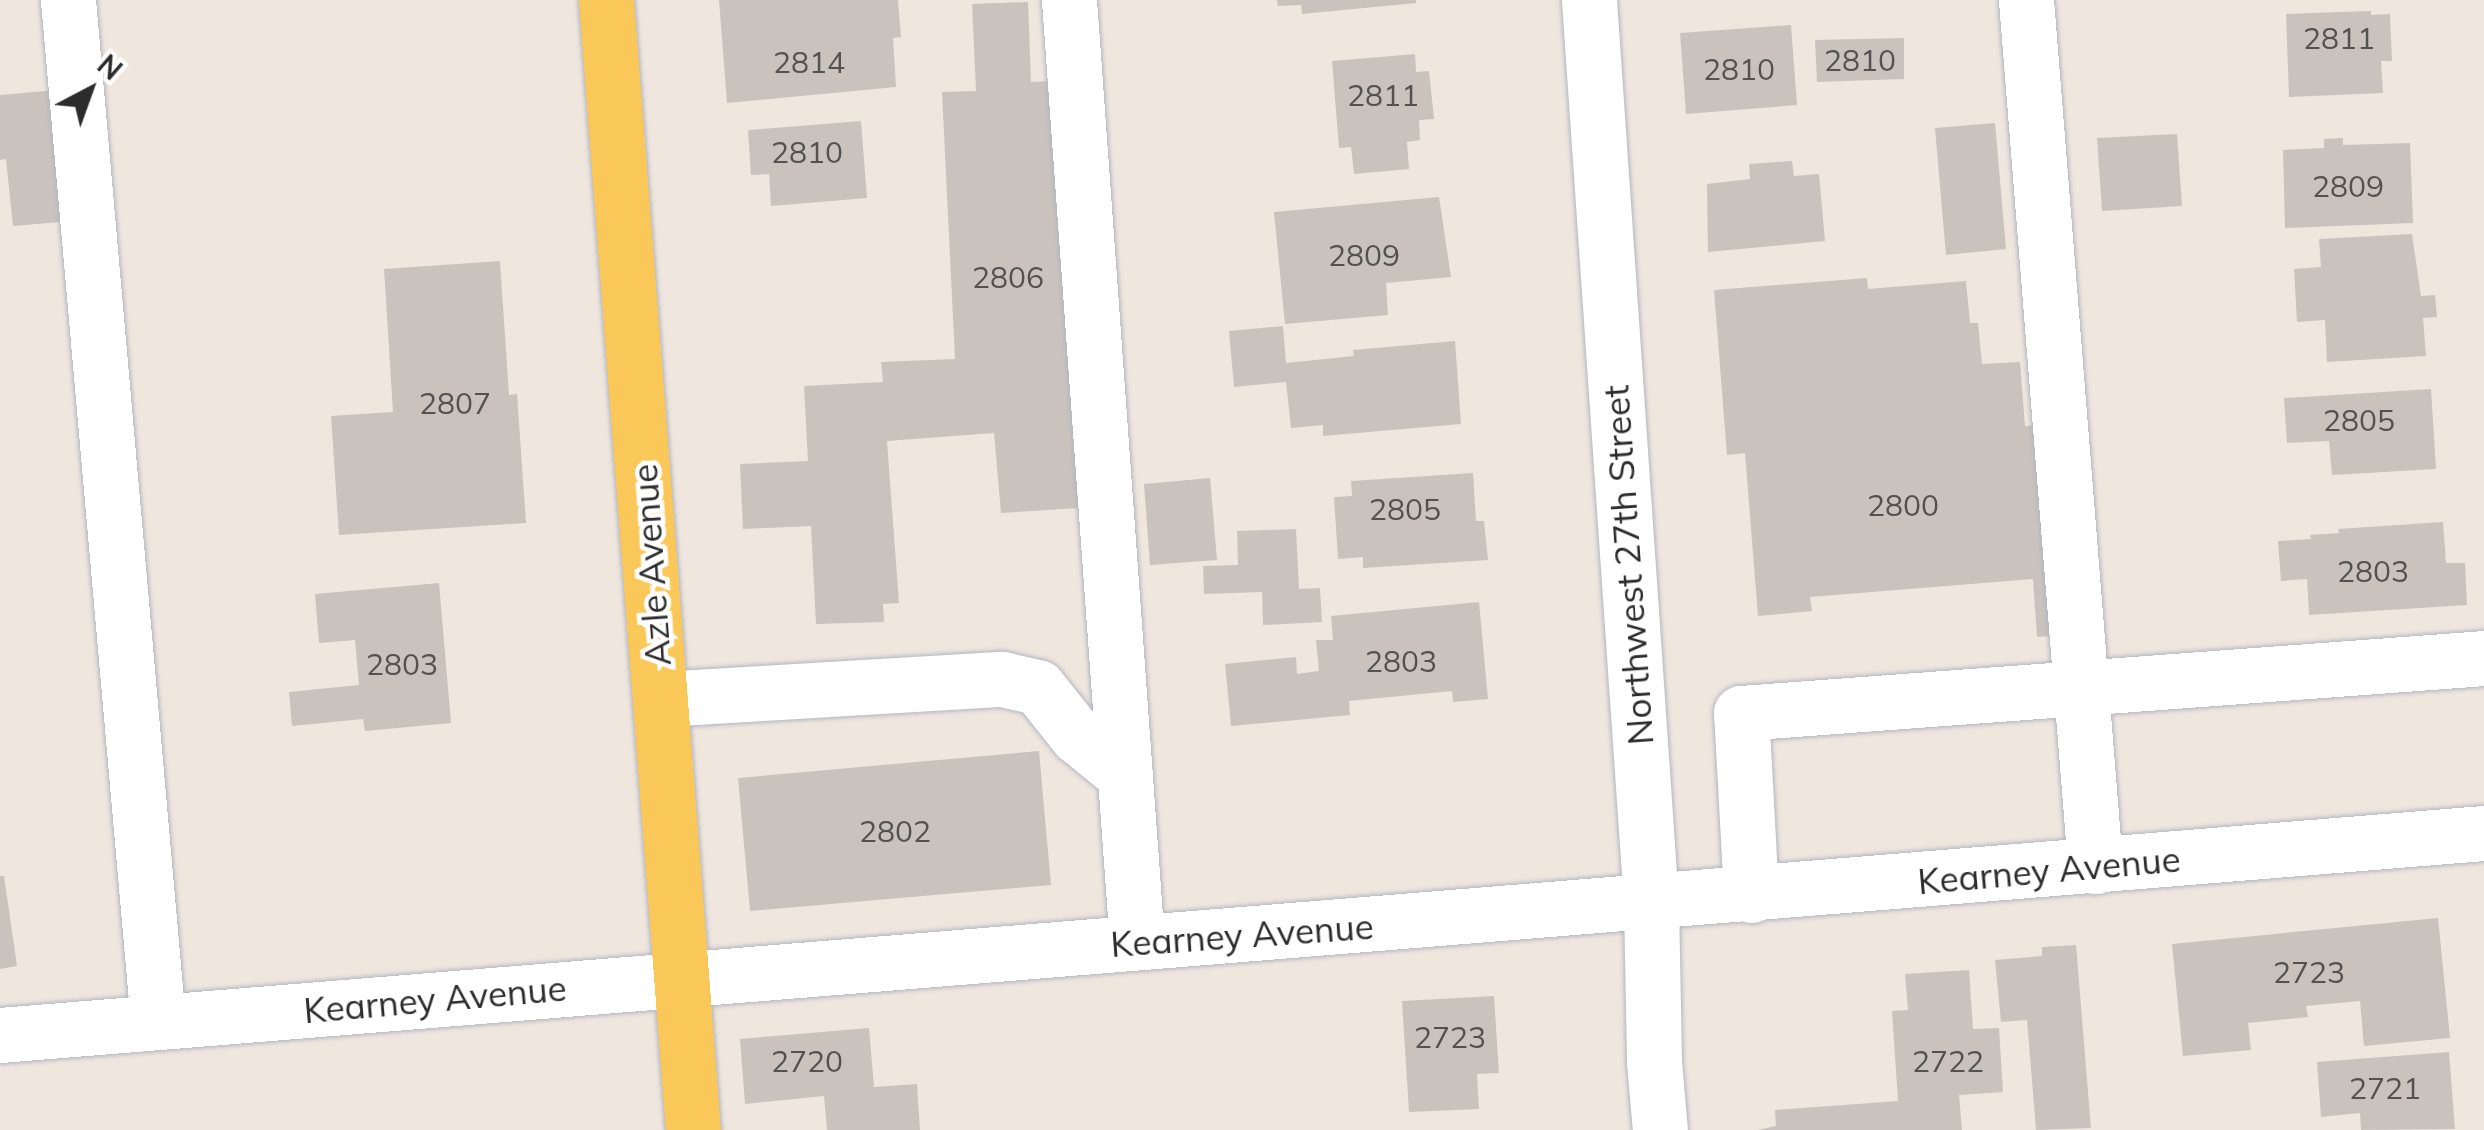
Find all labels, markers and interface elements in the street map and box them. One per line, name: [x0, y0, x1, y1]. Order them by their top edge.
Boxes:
house number: 2811: [2303, 20, 2375, 56]
north arrow: [40, 40, 140, 140]
house number: 2810: [1824, 42, 1896, 78]
house number: 2814: [773, 44, 845, 80]
text: N: [91, 47, 129, 87]
house number: 2810: [1703, 51, 1775, 87]
house number: 2811: [1347, 77, 1419, 113]
house number: 2810: [771, 134, 843, 170]
house number: 2809: [2312, 168, 2384, 204]
house number: 2809: [1328, 237, 1400, 273]
house number: 2806: [972, 259, 1044, 295]
street label: Northwest 27th Street: [1594, 384, 1662, 746]
house number: 2807: [419, 385, 491, 421]
house number: 2805: [2323, 402, 2395, 438]
street label: Azle Avenue: [623, 463, 679, 667]
house number: 2800: [1867, 487, 1939, 523]
house number: 2805: [1369, 491, 1441, 527]
house number: 2803: [2337, 553, 2409, 589]
house number: 2803: [1365, 643, 1437, 679]
house number: 2803: [366, 646, 438, 682]
house number: 2802: [859, 813, 931, 849]
street label: Kearney Avenue: [1916, 838, 2182, 902]
street label: Kearney Avenue: [1109, 905, 1375, 965]
house number: 2723: [2273, 954, 2345, 990]
street label: Kearney Avenue: [302, 967, 568, 1031]
house number: 2723: [1414, 1019, 1486, 1055]
house number: 2720: [771, 1043, 843, 1079]
house number: 2722: [1912, 1043, 1984, 1079]
house number: 2721: [2349, 1070, 2421, 1106]

